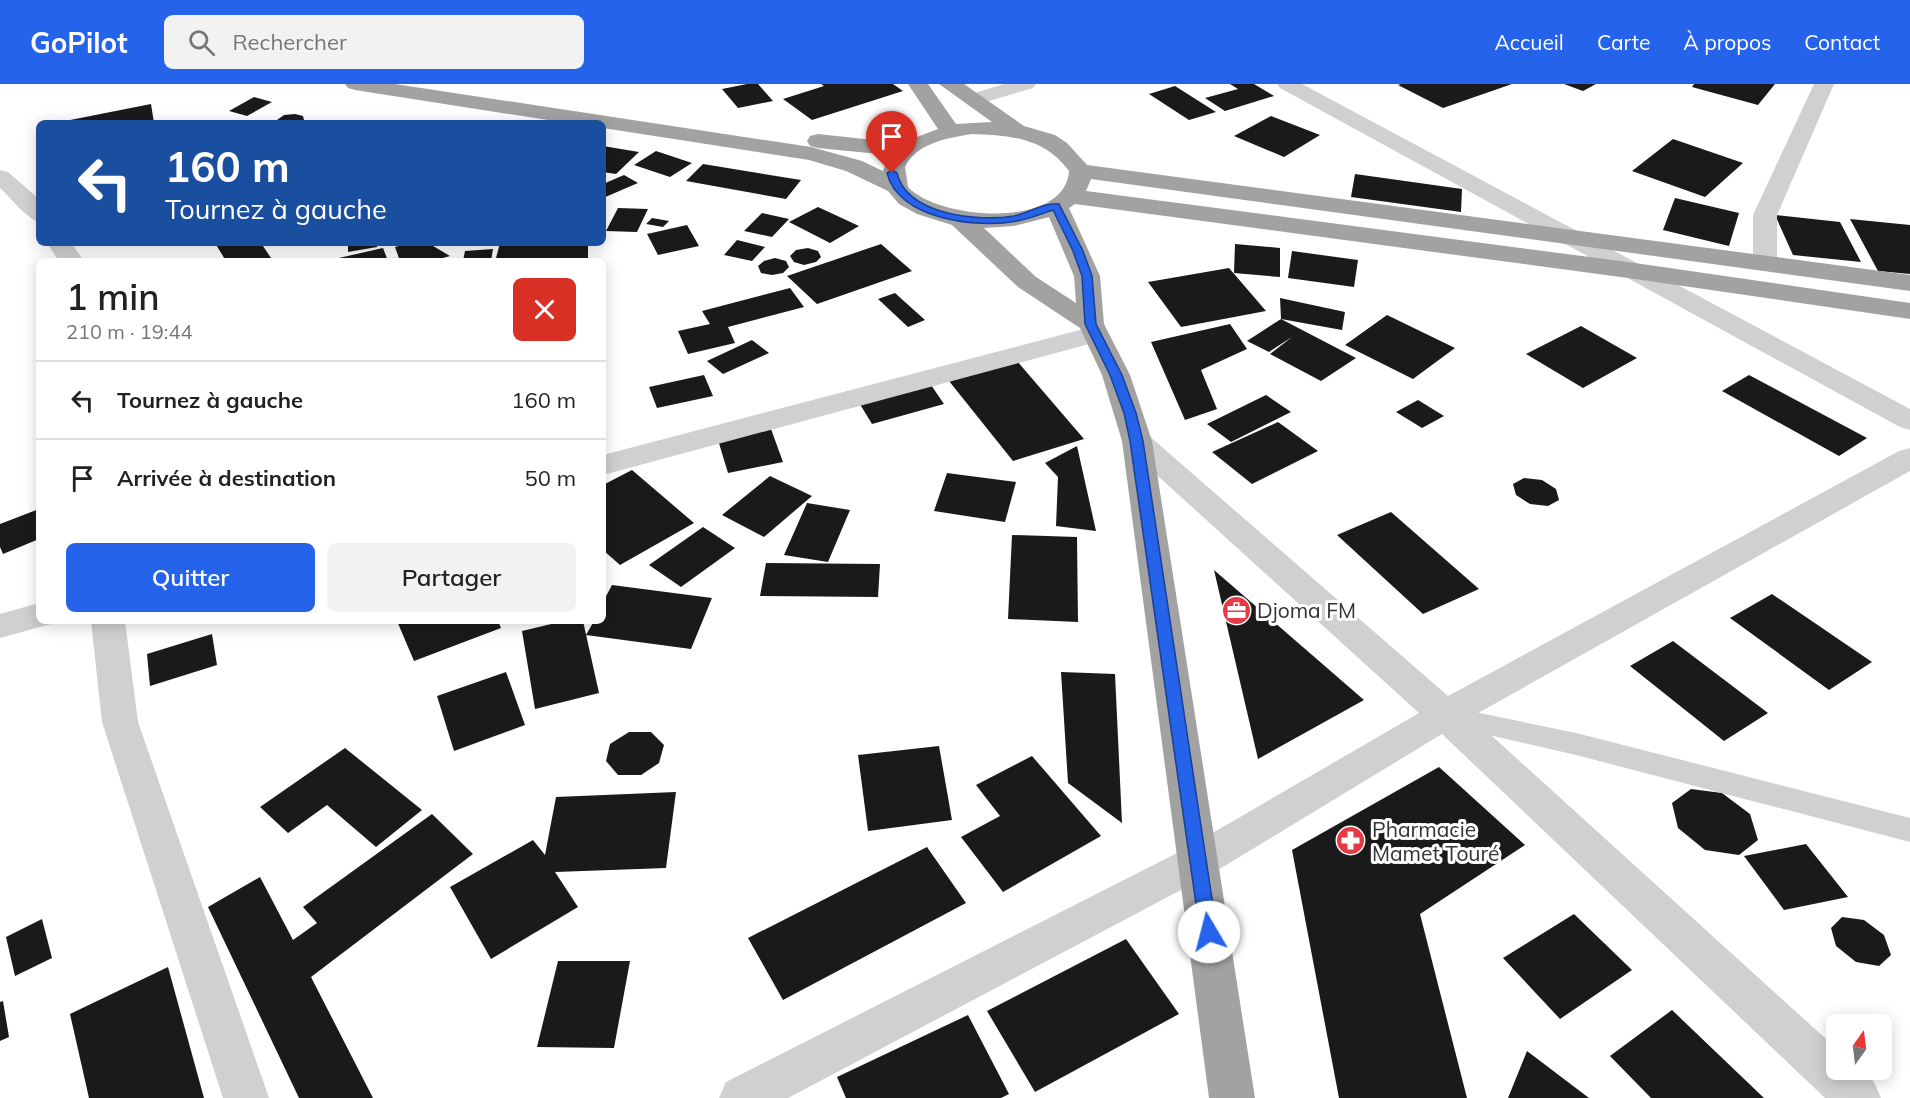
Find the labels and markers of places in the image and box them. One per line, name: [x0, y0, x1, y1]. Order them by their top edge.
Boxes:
pin: [866, 111, 917, 173]
office icon: Djoma FM: [1220, 594, 1252, 626]
place label: Djoma FM: [1257, 597, 1356, 623]
place label: Pharmacie Mamet Touré: [1372, 816, 1499, 866]
pharmacy icon: Pharmacie Mamet Touré: [1335, 825, 1367, 857]

